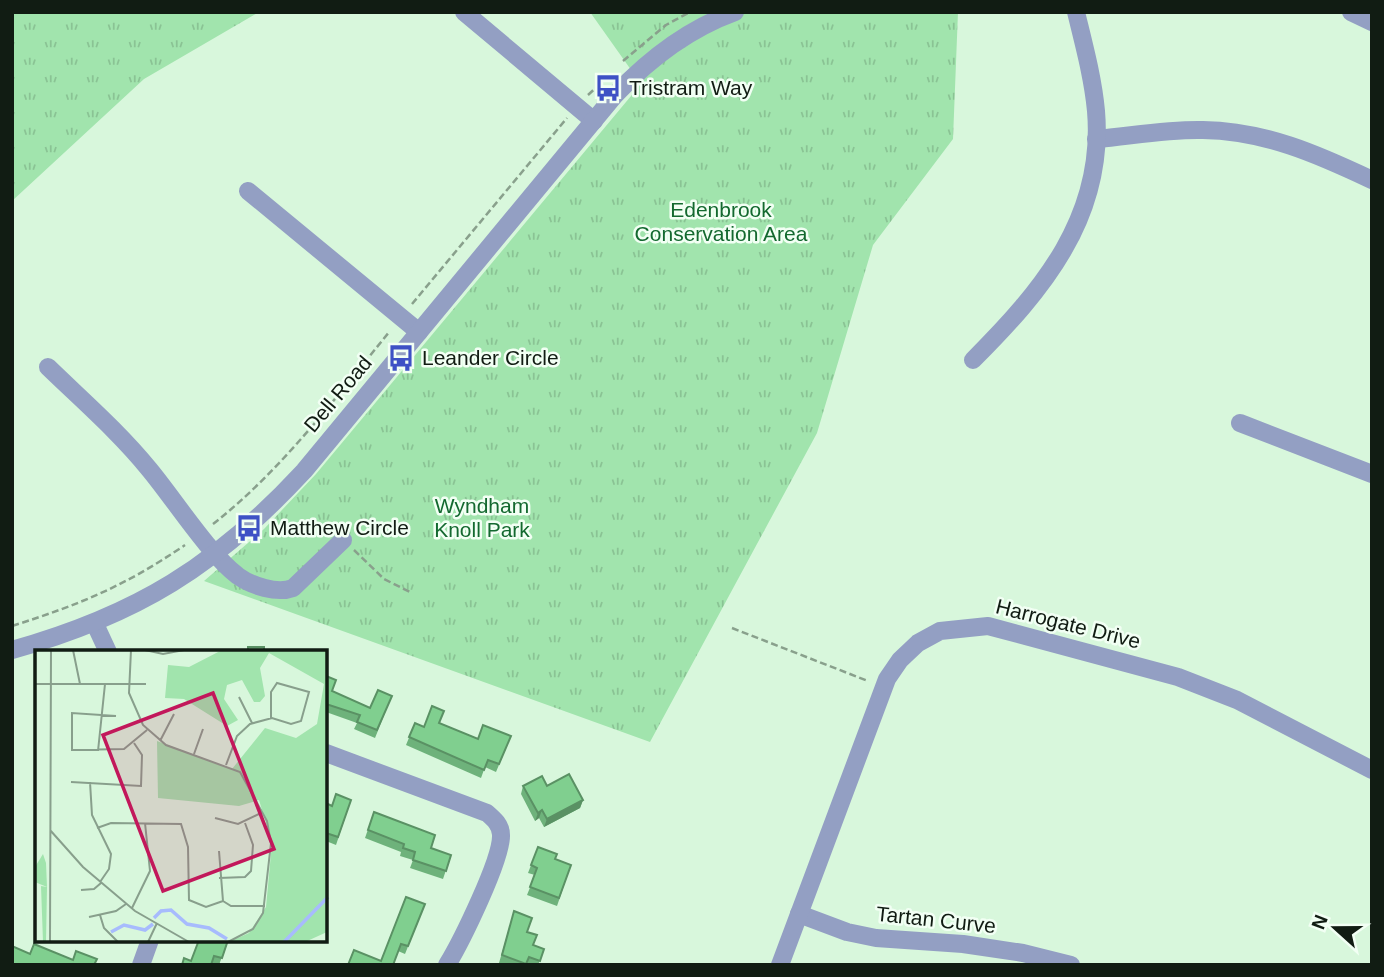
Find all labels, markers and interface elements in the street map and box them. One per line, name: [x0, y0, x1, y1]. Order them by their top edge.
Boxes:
bus stop icon: Tristram Way: [593, 73, 623, 103]
place label: Tristram Way: [629, 76, 753, 99]
park label: Edenbrook Conservation Area: [635, 198, 808, 245]
bus stop icon: Leander Circle: [386, 343, 416, 373]
place label: Leander Circle: [422, 346, 559, 369]
street label: Dell Road: [299, 351, 376, 436]
park label: Wyndham Knoll Park: [434, 494, 530, 541]
bus stop icon: Matthew Circle: [234, 513, 264, 543]
place label: Matthew Circle: [270, 516, 409, 539]
street label: Harrogate Drive: [993, 594, 1143, 653]
inset map: [35, 650, 327, 942]
north arrow: [1300, 893, 1370, 963]
street label: Tartan Curve: [875, 902, 997, 937]
text: N: [1307, 912, 1332, 932]

